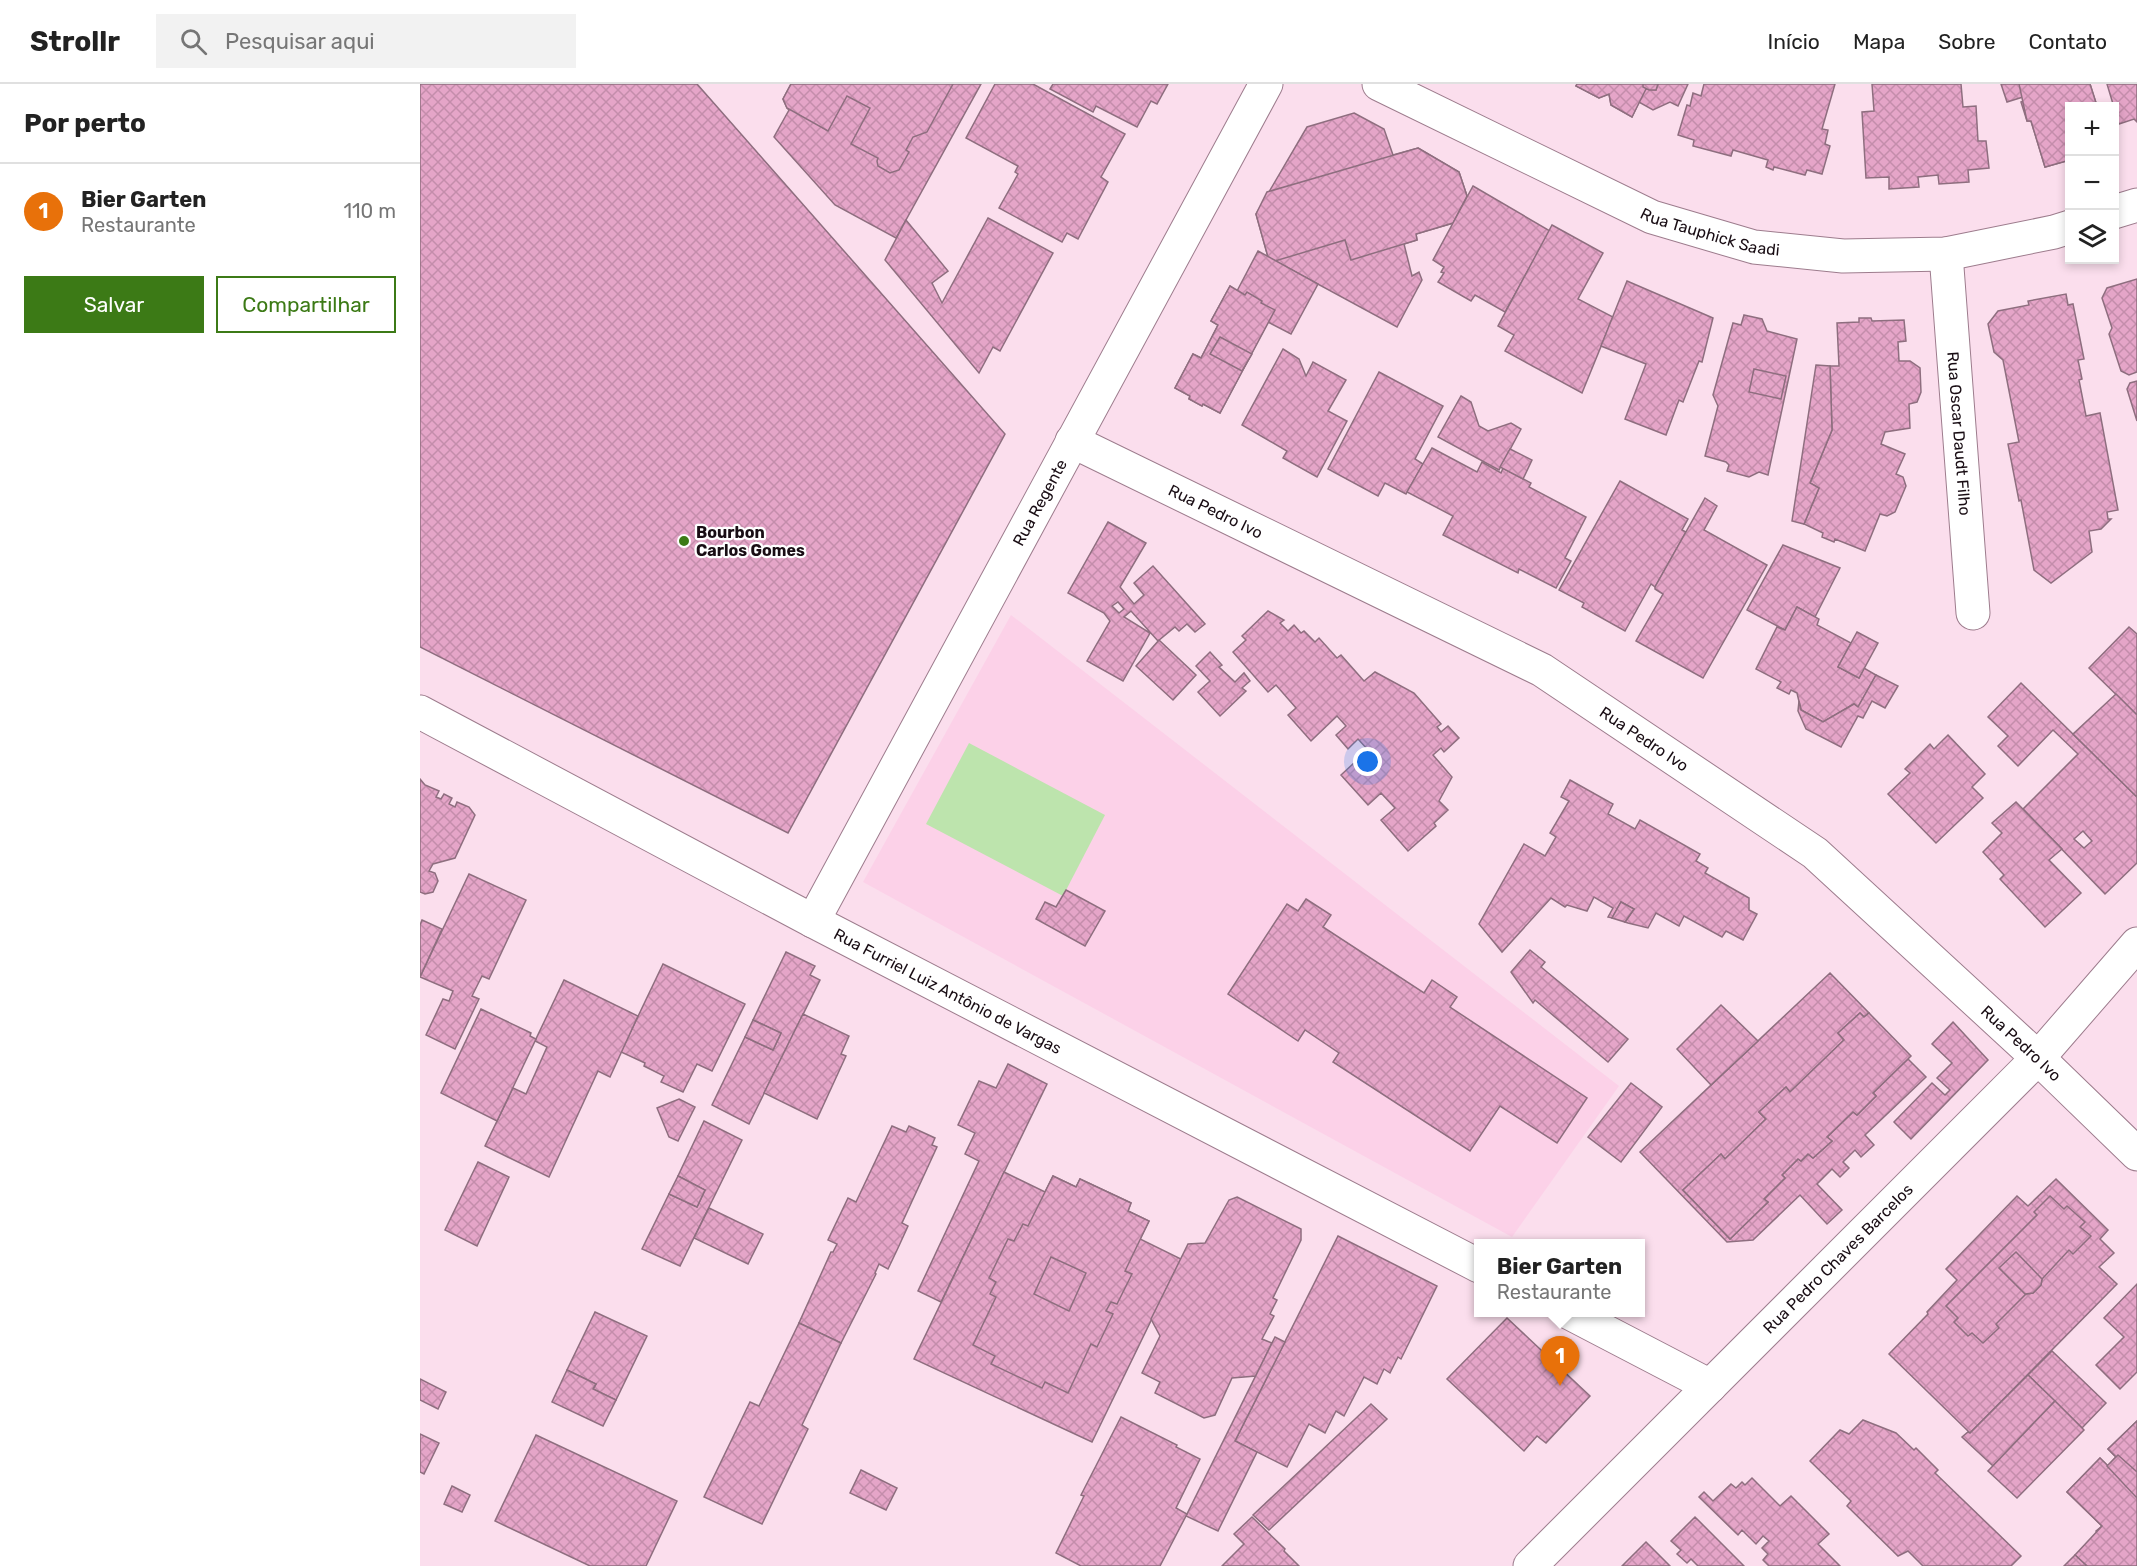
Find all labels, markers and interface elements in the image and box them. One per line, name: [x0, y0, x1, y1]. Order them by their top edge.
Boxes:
search box: [156, 14, 576, 68]
text: Strollr: [30, 25, 120, 58]
icon: search: [177, 25, 210, 58]
text: Pesquisar aqui: [225, 28, 375, 55]
text: Início: [1768, 29, 1820, 54]
text: Mapa: [1853, 29, 1905, 54]
text: Sobre: [1938, 29, 1995, 54]
text: Contato: [2028, 29, 2107, 54]
map controls: [2065, 102, 2119, 264]
button: +: [2065, 102, 2119, 156]
text: Por perto: [24, 108, 146, 139]
button: −: [2065, 156, 2119, 210]
text: Bier Garten: [81, 186, 206, 213]
text: 1: [39, 199, 48, 223]
text: 110 m: [344, 199, 396, 223]
street label: Rua Tauphick Saadi: [1637, 204, 1781, 260]
button: layers: [2065, 210, 2119, 264]
text: Restaurante: [81, 213, 196, 237]
button: Salvar: [24, 276, 204, 333]
button: Compartilhar: [216, 276, 396, 333]
street label: Rua Oscar Daudt Filho: [1943, 351, 1975, 516]
street label: Rua Regente: [1009, 456, 1071, 549]
street label: Rua Pedro Ivo: [1165, 480, 1266, 543]
place label: Bourbon Carlos Gomes: [696, 523, 805, 560]
marker: Bourbon Carlos Gomes: [677, 534, 691, 548]
street label: Rua Pedro Ivo: [1596, 703, 1692, 775]
your location: [1353, 747, 1382, 776]
street label: Rua Furriel Luiz Antônio de Vargas: [831, 924, 1065, 1058]
street label: Rua Pedro Ivo: [1977, 1001, 2065, 1085]
street label: Rua Pedro Chaves Barcelos: [1759, 1180, 1917, 1338]
popup: [1474, 1239, 1645, 1317]
text: Bier Garten: [1497, 1253, 1622, 1280]
text: Restaurante: [1497, 1280, 1612, 1304]
pin: 1: [1540, 1336, 1580, 1386]

